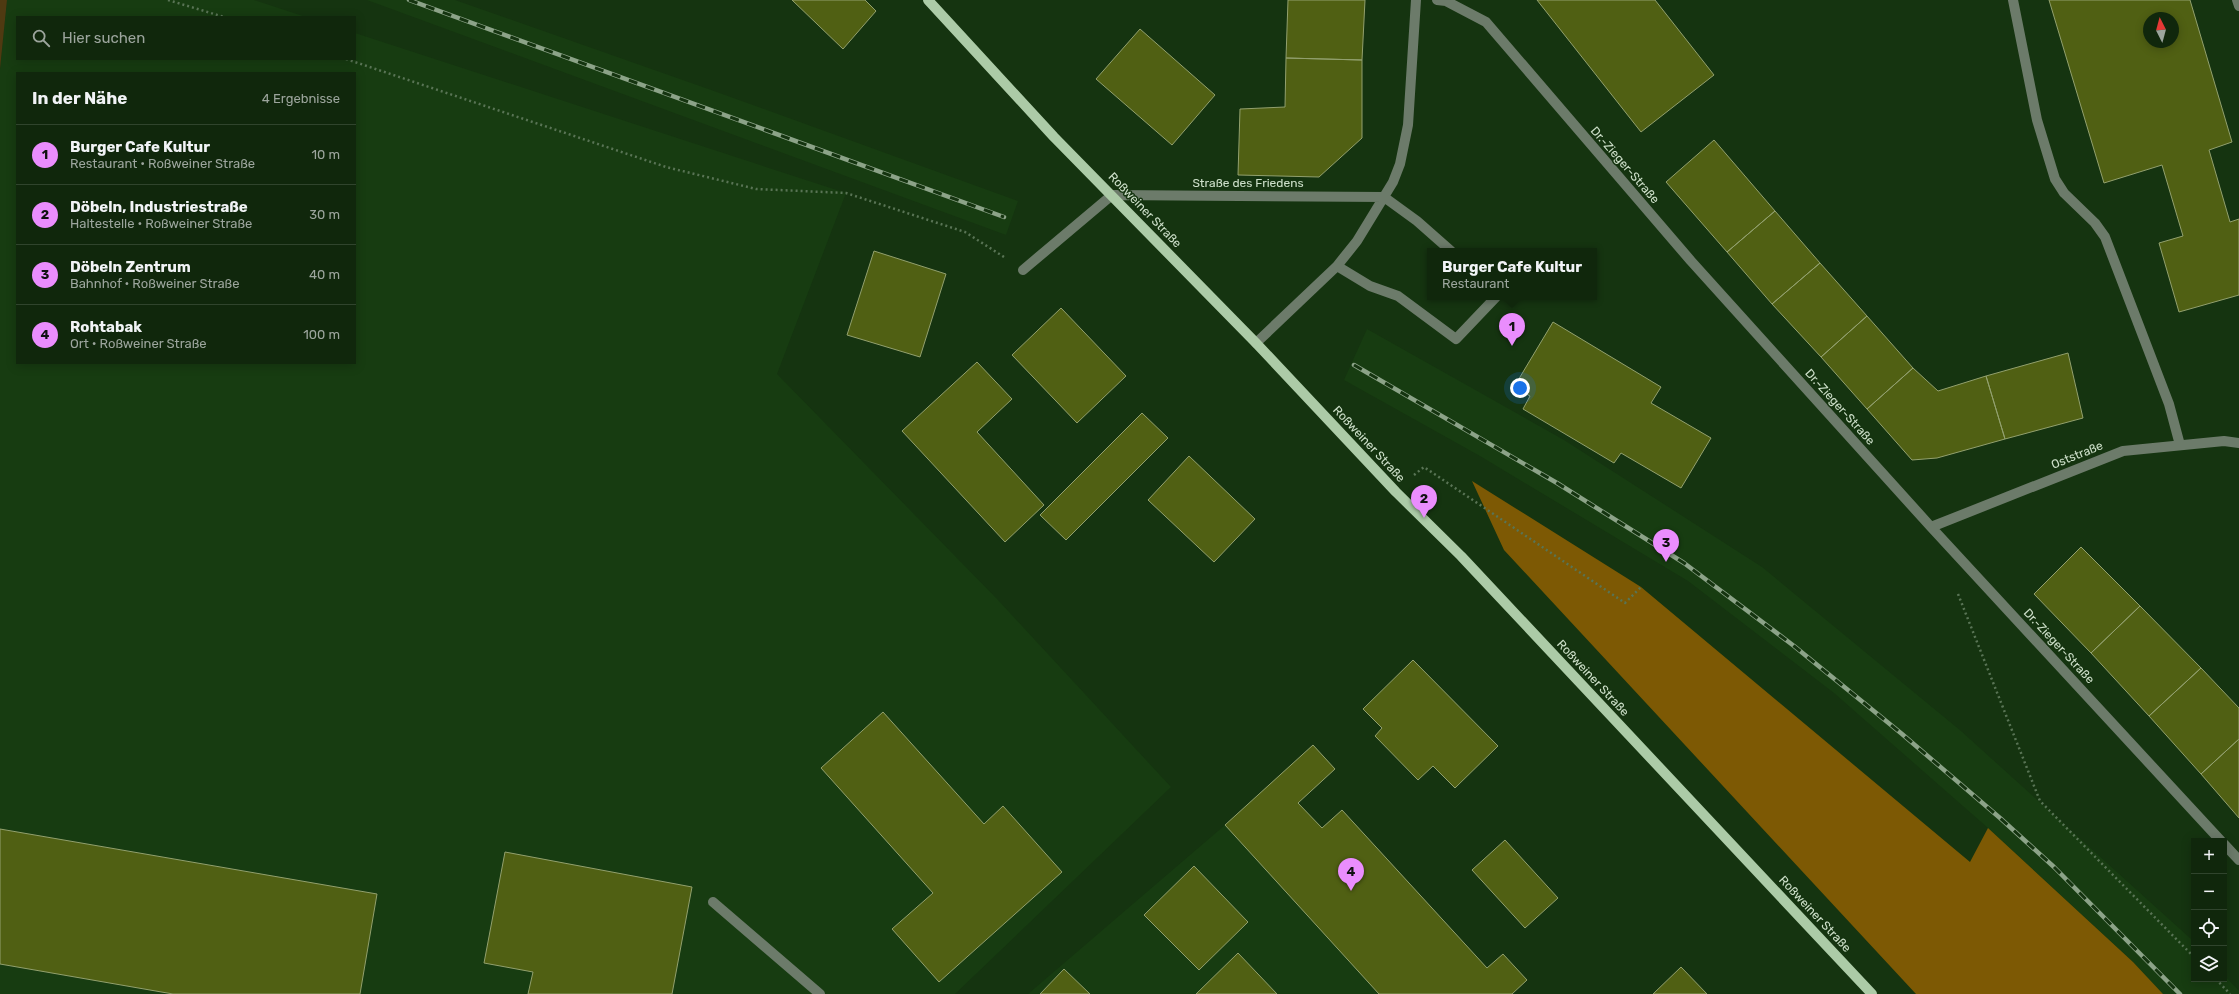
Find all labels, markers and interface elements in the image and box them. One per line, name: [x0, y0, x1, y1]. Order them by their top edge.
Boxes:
north arrow: [2143, 12, 2179, 48]
search box: [16, 16, 356, 60]
icon: search: [30, 27, 52, 49]
text: Hier suchen: [62, 29, 145, 47]
text: In der Nähe: [32, 88, 127, 108]
text: 4 Ergebnisse: [262, 91, 340, 106]
street label: Dr.-Zieger-Straße: [1588, 124, 1662, 207]
text: Burger Cafe Kultur: [70, 138, 210, 156]
text: 1: [42, 147, 48, 162]
text: 10 m: [311, 147, 340, 162]
text: Restaurant · Roßweiner Straße: [70, 156, 255, 171]
street label: Roßweiner Straße: [1106, 170, 1185, 251]
street label: Straße des Friedens: [1192, 176, 1304, 190]
text: Döbeln, Industriestraße: [70, 198, 248, 216]
text: 2: [41, 207, 49, 222]
text: 30 m: [309, 207, 340, 222]
text: Haltestelle · Roßweiner Straße: [70, 216, 252, 231]
popup: [1427, 248, 1597, 300]
text: Döbeln Zentrum: [70, 258, 191, 276]
text: Burger Cafe Kultur: [1442, 258, 1582, 276]
text: 3: [41, 267, 49, 282]
text: 40 m: [309, 267, 340, 282]
text: Bahnhof · Roßweiner Straße: [70, 276, 240, 291]
text: Restaurant: [1442, 276, 1509, 291]
pin: 1: [1499, 313, 1525, 346]
text: Rohtabak: [70, 318, 142, 336]
text: 4: [41, 327, 49, 342]
text: 100 m: [303, 327, 340, 342]
text: Ort · Roßweiner Straße: [70, 336, 207, 351]
street label: Dr.-Zieger-Straße: [1802, 366, 1878, 448]
your location: [1510, 378, 1530, 398]
street label: Roßweiner Straße: [1330, 403, 1408, 485]
street label: Oststraße: [2049, 438, 2105, 472]
pin: 2: [1411, 485, 1437, 518]
pin: 3: [1653, 529, 1679, 562]
street label: Dr.-Zieger-Straße: [2021, 606, 2097, 687]
street label: Roßweiner Straße: [1554, 637, 1632, 719]
map controls: [2191, 838, 2227, 982]
button: +: [2191, 838, 2227, 874]
pin: 4: [1338, 858, 1364, 891]
street label: Roßweiner Straße: [1776, 873, 1854, 955]
button: −: [2191, 874, 2227, 910]
button: locate: [2191, 910, 2227, 946]
button: layers: [2191, 946, 2227, 982]

